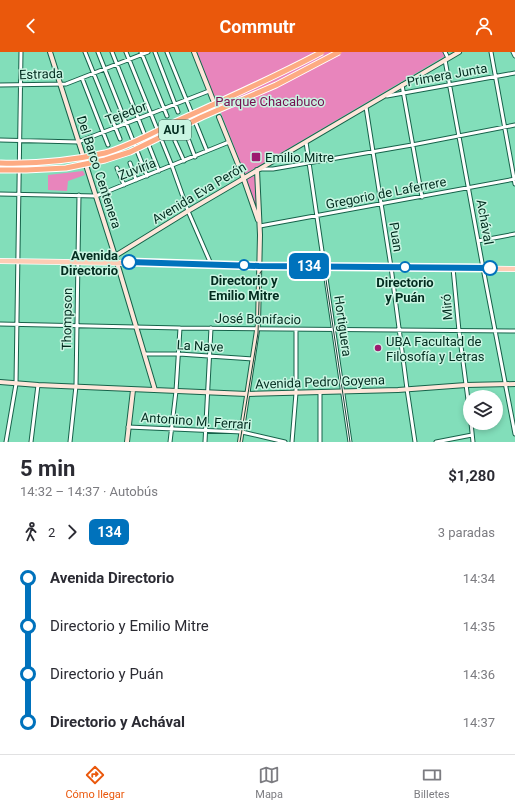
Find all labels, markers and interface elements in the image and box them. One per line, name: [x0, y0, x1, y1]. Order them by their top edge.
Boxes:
icon: back: [20, 15, 42, 37]
icon: person: [473, 15, 495, 37]
text: Commutr: [220, 16, 295, 37]
street label: Primera Junta: [406, 61, 488, 89]
street label: Estrada: [19, 66, 63, 82]
park label: Parque Chacabuco: [215, 94, 325, 109]
street label: Tejedor: [103, 98, 149, 128]
street label: Del Barco Centenera: [74, 114, 124, 230]
road number: AU1: [159, 120, 191, 140]
place label: Emilio Mitre: [265, 150, 334, 165]
marker: Emilio Mitre: [250, 151, 262, 163]
street label: Zuviría: [116, 155, 158, 183]
street label: Avenida Eva Perón: [149, 159, 249, 227]
street label: Gregorio de Laferrere: [324, 174, 448, 212]
street label: Achával: [474, 198, 496, 246]
street label: Puan: [386, 221, 406, 253]
place label: Avenida Directorio: [61, 248, 118, 278]
line badge: 134: [286, 253, 332, 279]
marker: Avenida Directorio: [121, 254, 137, 270]
text: 134: [297, 258, 321, 274]
marker: Directorio y Emilio Mitre: [238, 259, 250, 271]
unlabelled marker: [482, 260, 498, 276]
marker: Directorio y Puán: [399, 261, 411, 273]
place label: Directorio y Emilio Mitre: [209, 273, 279, 303]
place label: Directorio y Puán: [376, 275, 434, 305]
street label: Thompson: [59, 288, 75, 350]
street label: Miró: [438, 293, 456, 321]
street label: Hortiguera: [331, 295, 355, 357]
street label: José Bonifacio: [215, 311, 301, 327]
place label: UBA Facultad de Filosofía y Letras: [386, 334, 485, 364]
street label: La Nave: [176, 337, 224, 355]
marker: UBA Facultad de Filosofía y Letras: [373, 343, 383, 353]
street label: Avenida Pedro Goyena: [255, 372, 385, 392]
map controls: [463, 390, 503, 430]
button: layers: [463, 390, 503, 430]
street label: Antonino M. Ferrari: [140, 410, 252, 432]
text: 5 min: [20, 456, 75, 481]
text: $1,280: [448, 467, 495, 485]
text: 14:32 – 14:37 · Autobús: [20, 484, 158, 499]
icon: walk: [20, 521, 42, 543]
icon: forward: [61, 521, 83, 543]
text: 134: [97, 524, 121, 540]
text: 2: [48, 525, 55, 540]
text: 3 paradas: [438, 525, 495, 540]
text: Avenida Directorio: [50, 569, 174, 587]
text: 14:34: [463, 571, 495, 586]
text: Directorio y Emilio Mitre: [50, 617, 209, 635]
text: 14:35: [463, 619, 495, 634]
text: Directorio y Puán: [50, 665, 164, 683]
text: 14:36: [463, 667, 495, 682]
text: Directorio y Achával: [50, 713, 185, 731]
text: 14:37: [463, 715, 495, 730]
tab: Cómo llegar: [65, 764, 125, 801]
tab: Mapa: [255, 764, 283, 801]
tab: Billetes: [414, 764, 450, 801]

